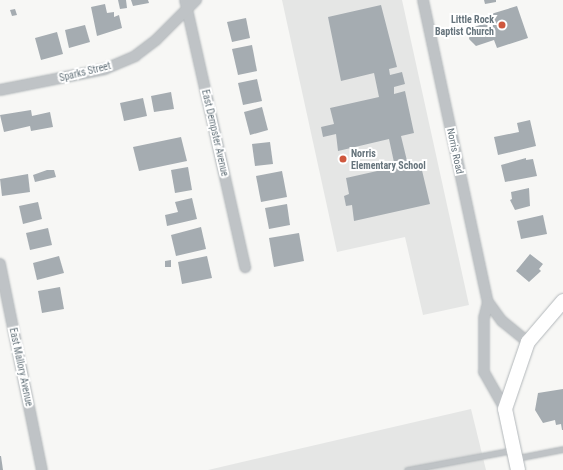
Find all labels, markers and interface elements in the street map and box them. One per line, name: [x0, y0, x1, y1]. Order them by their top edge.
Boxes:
place label: Little Rock Baptist Church: [435, 13, 494, 36]
marker: Little Rock Baptist Church: [497, 20, 507, 30]
street label: Sparks Street: [58, 60, 112, 84]
street label: East Dempster Avenue: [199, 88, 231, 178]
street label: Norris Road: [444, 127, 466, 175]
place label: Norris Elementary School: [351, 147, 426, 170]
marker: Norris Elementary School: [338, 154, 348, 164]
street label: East Mallory Avenue: [7, 327, 35, 407]

